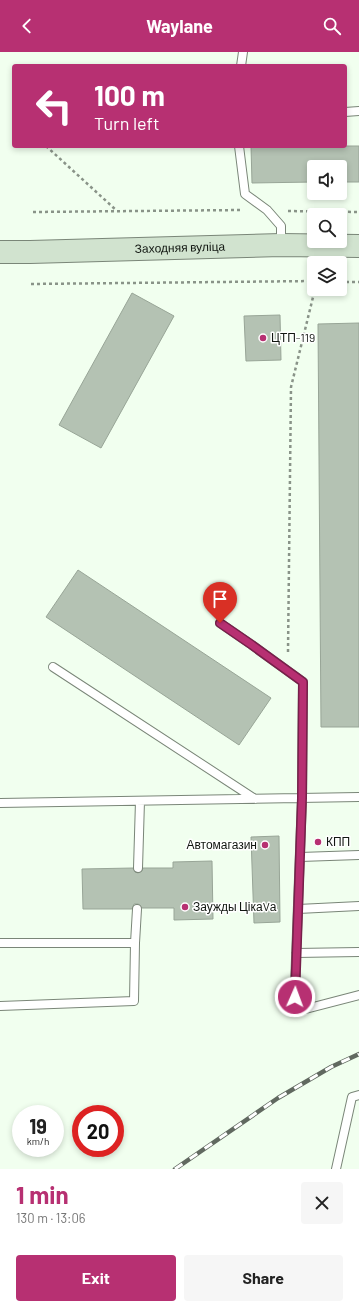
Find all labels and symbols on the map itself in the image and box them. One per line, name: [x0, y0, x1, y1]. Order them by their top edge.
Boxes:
street label: Заходняя вуліца: [135, 239, 226, 255]
place label: ЦТП-119: [271, 330, 315, 345]
marker: ЦТП-119: [258, 333, 268, 343]
pin: [203, 582, 237, 623]
place label: КПП: [326, 834, 350, 848]
place label: Автомагазин: [186, 837, 257, 851]
marker: КПП: [313, 837, 323, 847]
marker: Автомагазин: [260, 840, 270, 850]
place label: Заужды ЦікаVа: [193, 899, 277, 914]
marker: Заужды ЦікаVа: [180, 902, 190, 912]
position arrow: [274, 976, 316, 1018]
speed limit sign: 20: [72, 1105, 124, 1157]

